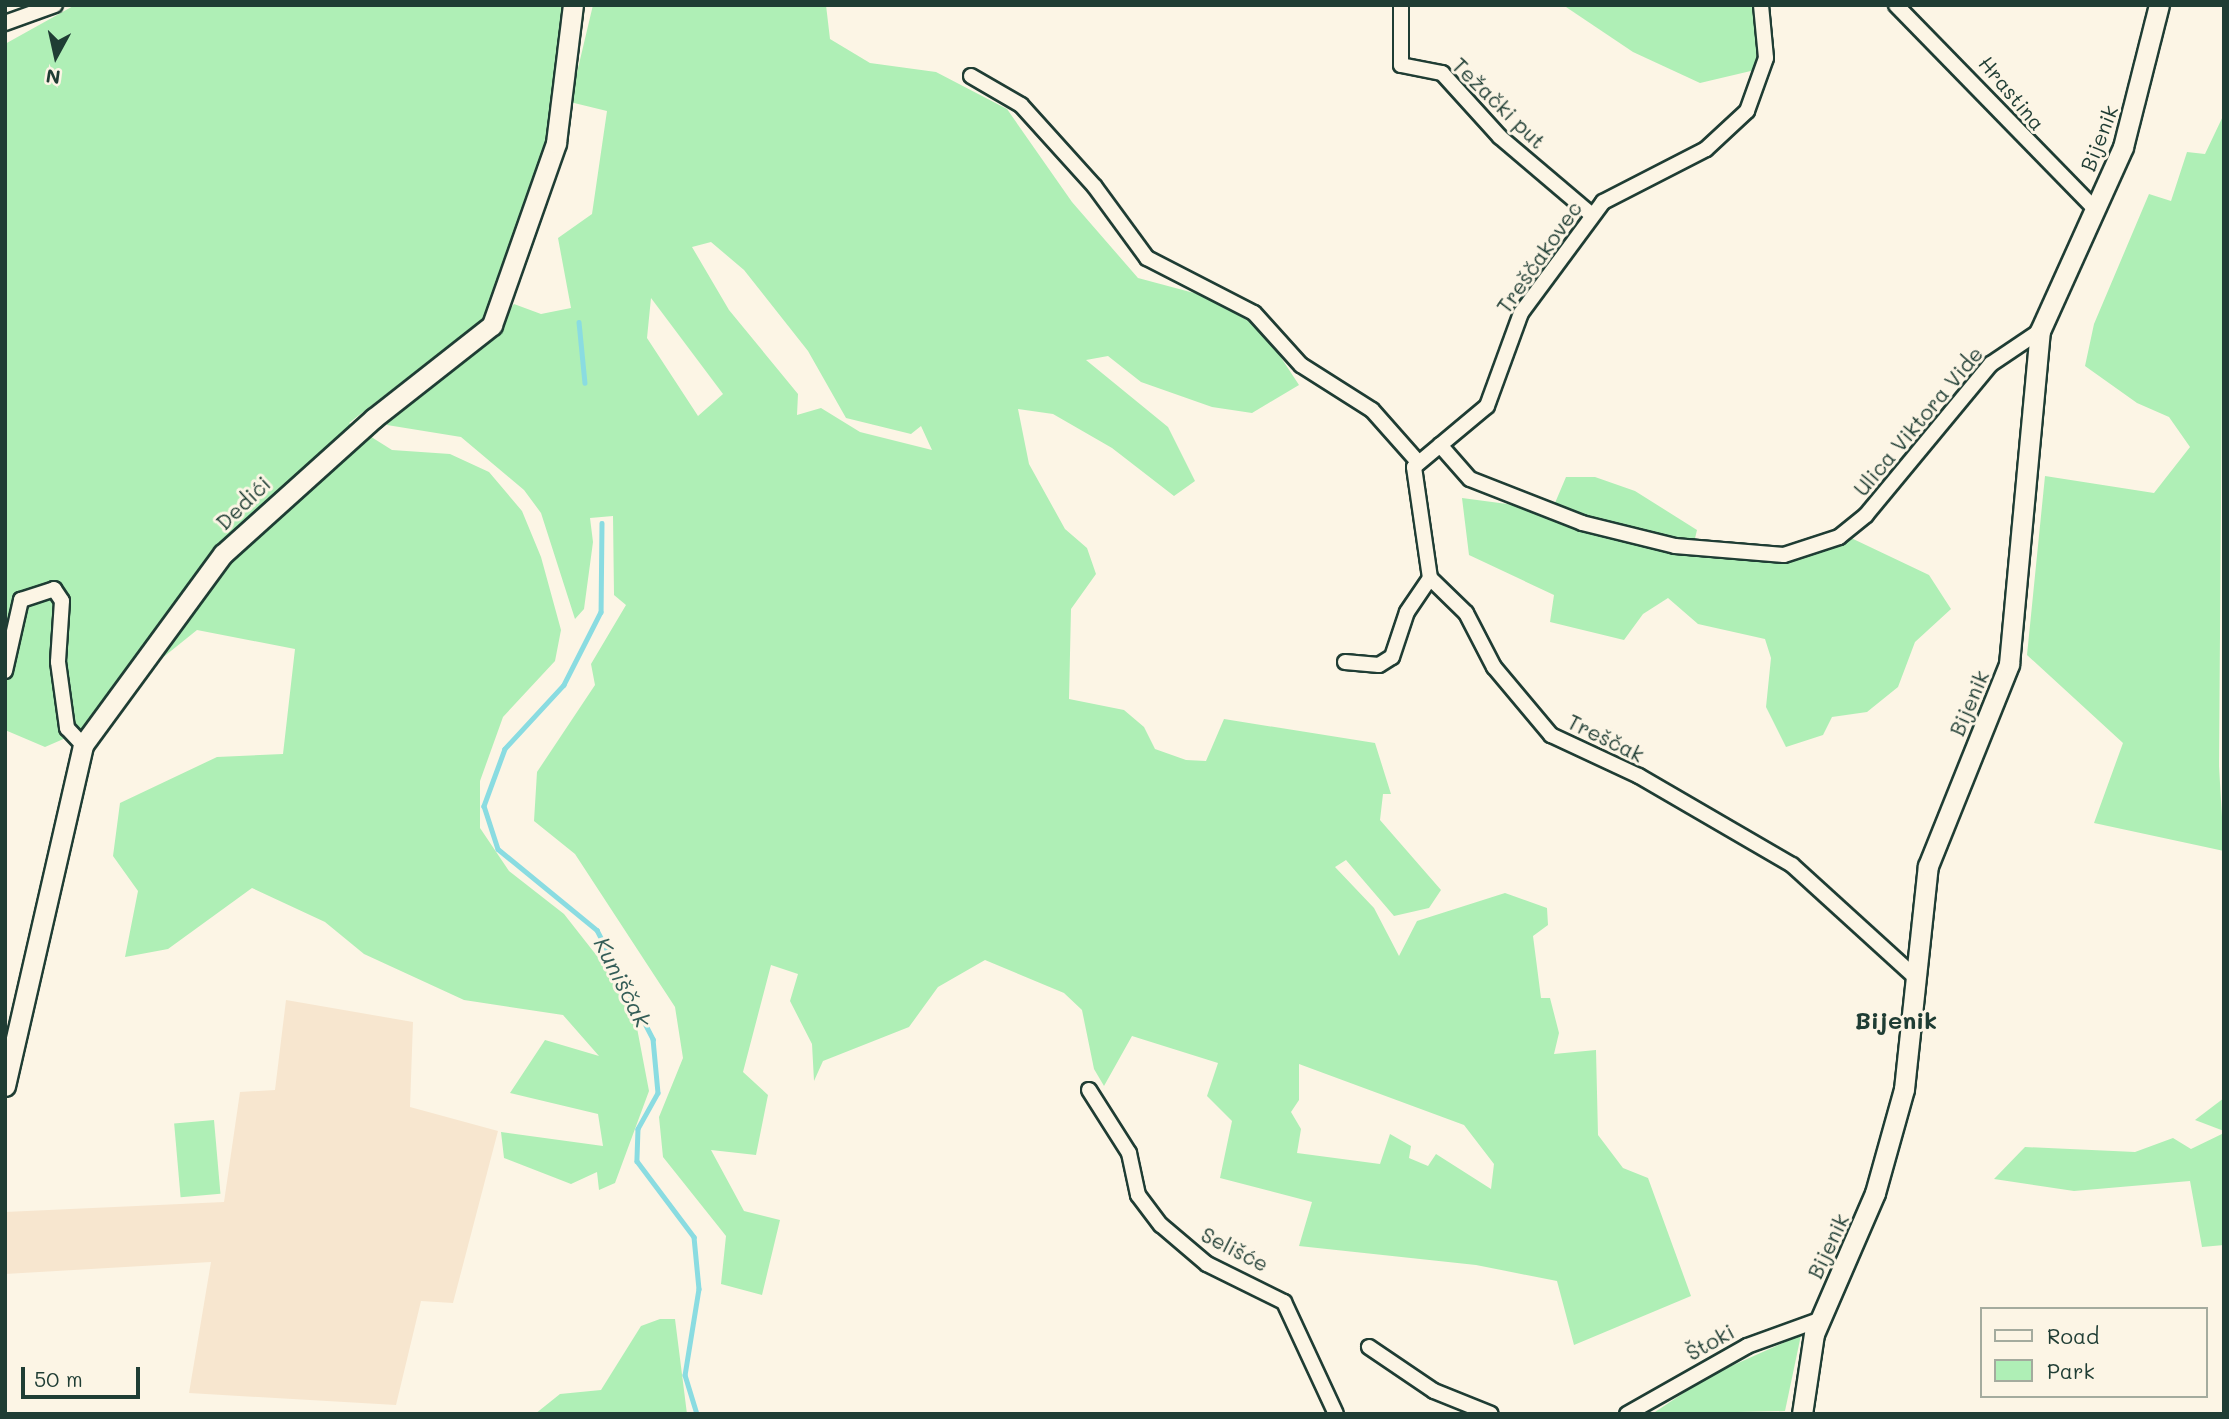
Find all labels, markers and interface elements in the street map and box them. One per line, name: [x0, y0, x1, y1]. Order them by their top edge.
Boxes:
north arrow: [21, 21, 91, 91]
street label: Hrastina: [1974, 51, 2050, 135]
street label: Težački put: [1447, 52, 1551, 154]
text: N: [44, 64, 62, 91]
street label: Bijenik: [2075, 101, 2123, 175]
street label: Treščakovec: [1491, 196, 1587, 318]
street label: Ulica Viktora Vide: [1848, 341, 1988, 501]
street label: Dedići: [211, 471, 275, 535]
street label: Bijenik: [1944, 666, 1994, 740]
street label: Treščak: [1564, 709, 1648, 767]
water label: Kuniščak: [589, 932, 657, 1032]
district label: Bijenik: [1855, 1006, 1937, 1034]
street label: Bijenik: [1802, 1210, 1854, 1282]
street label: Selišće: [1197, 1221, 1273, 1277]
legend: [1980, 1307, 2208, 1398]
street label: Štoki: [1682, 1319, 1738, 1365]
text: Road: [2047, 1322, 2099, 1349]
scale bar: [24, 1352, 144, 1396]
text: Park: [2047, 1357, 2095, 1384]
text: 50 m: [34, 1365, 83, 1392]

